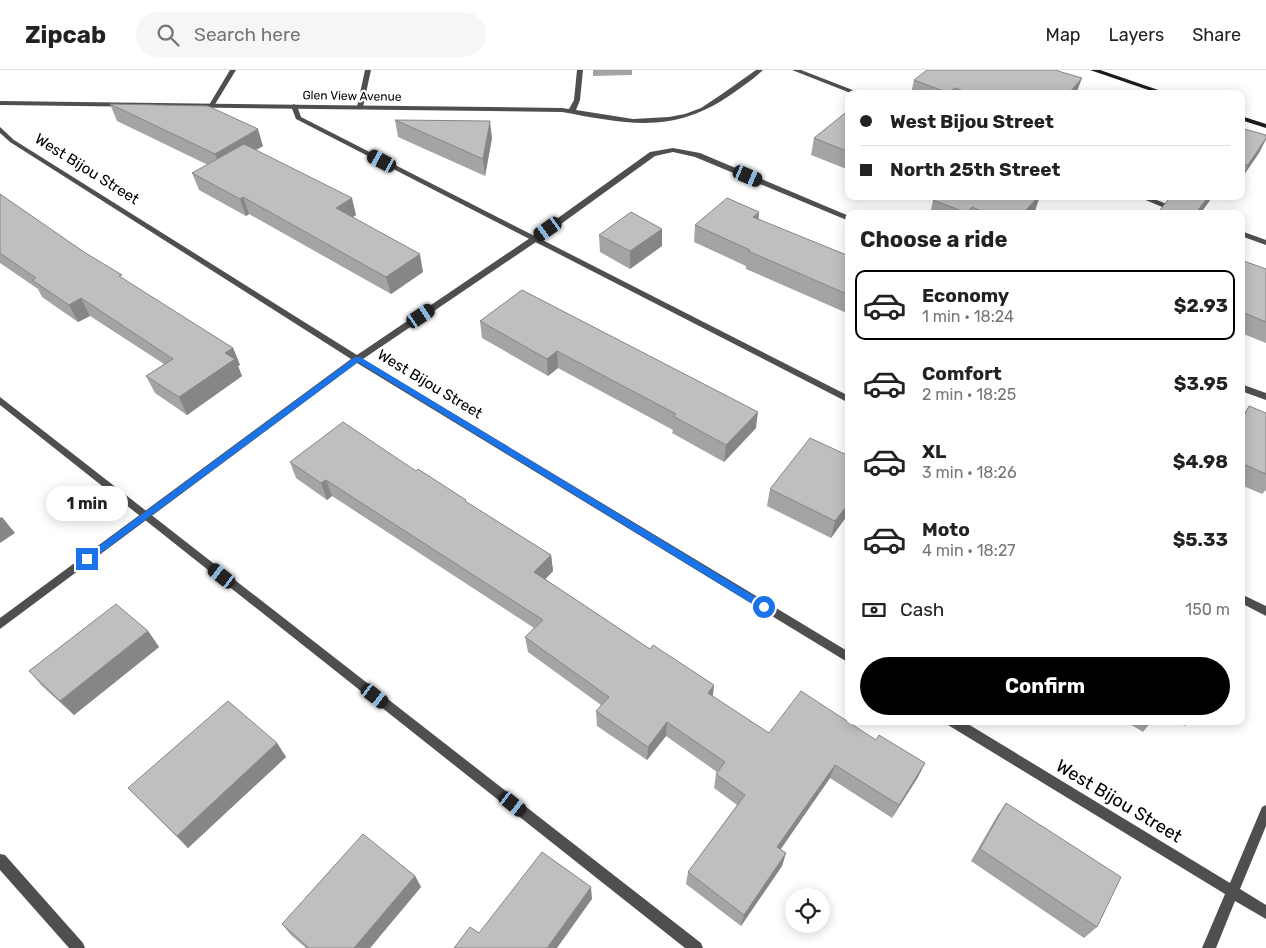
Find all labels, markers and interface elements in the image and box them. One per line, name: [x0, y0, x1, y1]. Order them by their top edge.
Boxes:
search box: [136, 12, 486, 57]
text: Zipcab: [25, 21, 106, 49]
icon: search: [154, 21, 182, 49]
text: Search here: [194, 23, 301, 46]
text: Map: [1046, 24, 1081, 46]
text: Layers: [1109, 24, 1164, 46]
text: Share: [1192, 24, 1241, 46]
street label: Glen View Avenue: [302, 88, 402, 104]
text: West Bijou Street: [890, 110, 1054, 133]
street label: West Bijou Street: [32, 130, 143, 208]
car: [365, 147, 398, 175]
text: North 25th Street: [890, 158, 1061, 181]
car: [731, 163, 764, 189]
car: [531, 214, 564, 244]
text: Choose a ride: [860, 226, 1007, 253]
icon: car: [862, 283, 907, 328]
text: Economy: [922, 284, 1009, 307]
text: $2.93: [1174, 294, 1228, 317]
car: [404, 301, 437, 331]
text: 1 min · 18:24: [922, 307, 1014, 326]
street label: West Bijou Street: [374, 346, 486, 423]
icon: car: [862, 361, 907, 406]
text: Comfort: [922, 362, 1002, 385]
text: $3.95: [1174, 372, 1228, 395]
text: 2 min · 18:25: [922, 385, 1016, 404]
icon: car: [862, 439, 907, 484]
text: XL: [922, 440, 946, 463]
text: $4.98: [1173, 450, 1228, 473]
text: 3 min · 18:26: [922, 463, 1017, 482]
callout: 1 min: [46, 486, 128, 522]
text: 1 min: [67, 494, 107, 513]
icon: car: [862, 517, 907, 562]
text: Moto: [922, 518, 970, 541]
text: $5.33: [1173, 528, 1228, 551]
text: 4 min · 18:27: [922, 541, 1016, 560]
route end: [76, 548, 98, 570]
car: [205, 561, 238, 591]
route start: [753, 596, 775, 618]
icon: cash: [860, 596, 888, 624]
text: Cash: [900, 598, 944, 621]
text: 150 m: [1185, 600, 1230, 619]
button: Confirm: [860, 657, 1230, 715]
car: [358, 681, 391, 711]
street label: West Bijou Street: [1052, 755, 1186, 847]
car: [496, 789, 529, 819]
map controls: [785, 888, 830, 933]
button: locate: [785, 888, 830, 933]

